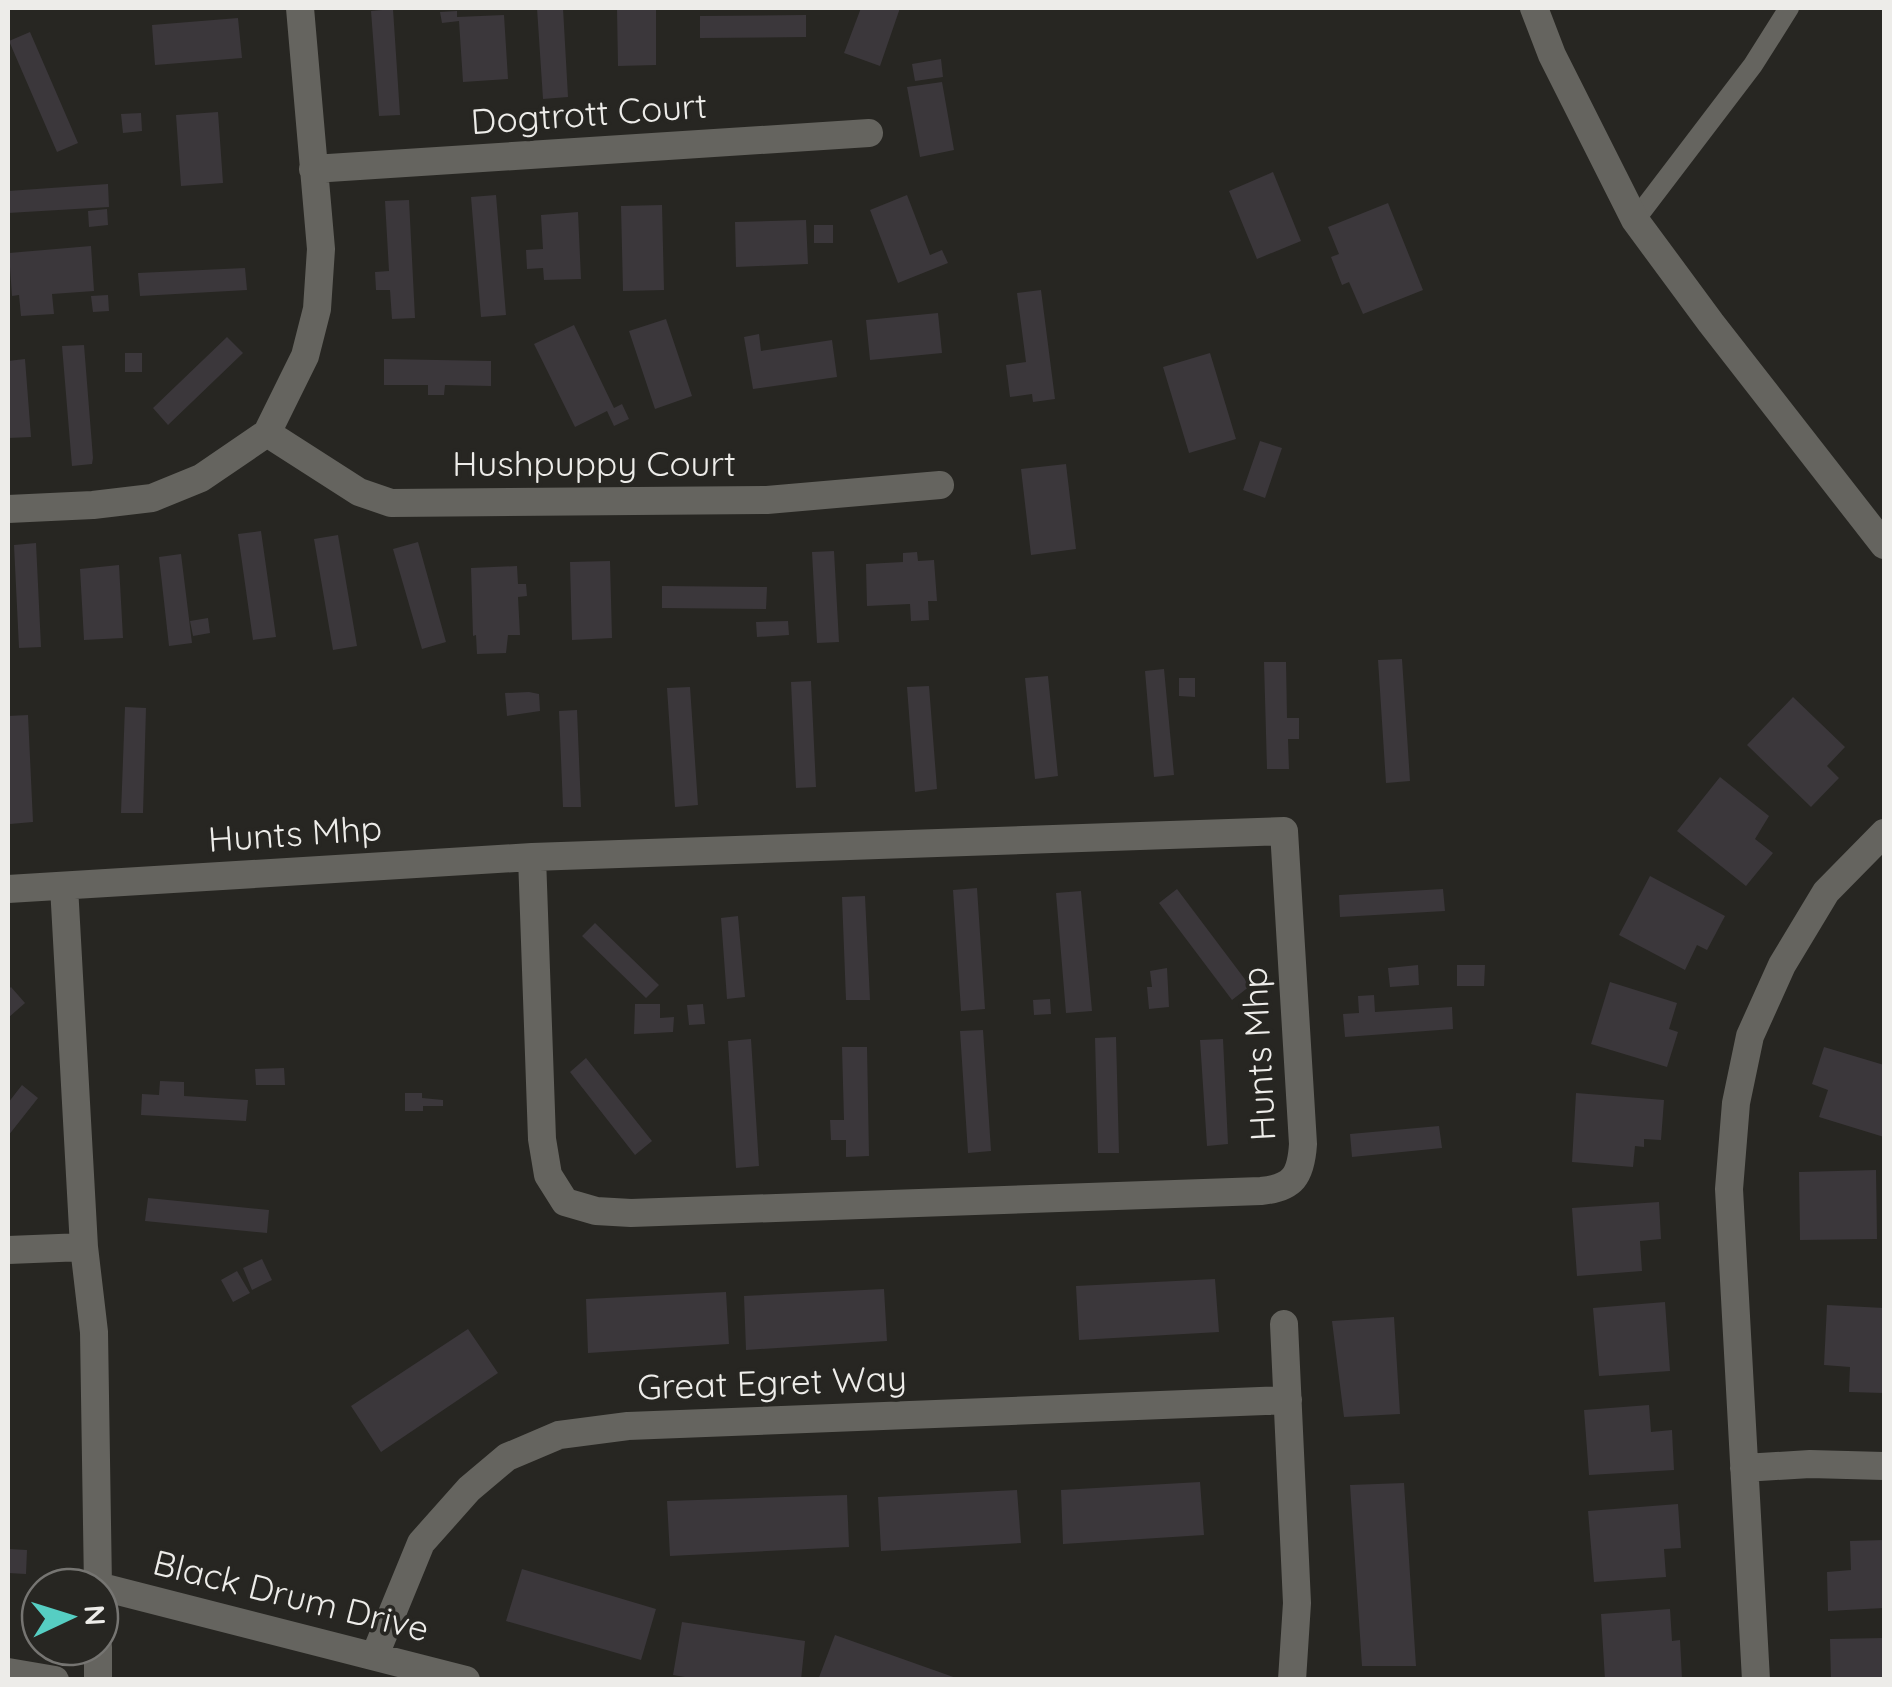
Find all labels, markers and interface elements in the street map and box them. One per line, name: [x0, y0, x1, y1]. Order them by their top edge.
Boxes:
street label: Dogtrott Court: [469, 83, 709, 143]
street label: Hushpuppy Court: [452, 441, 736, 485]
street label: Hunts Mhp: [207, 805, 383, 861]
street label: Hunts Mhp: [1231, 966, 1285, 1142]
street label: Great Egret Way: [637, 1355, 907, 1409]
street label: Black Drum Drive: [149, 1539, 434, 1651]
north arrow: [20, 1567, 120, 1667]
text: N: [77, 1604, 114, 1627]

